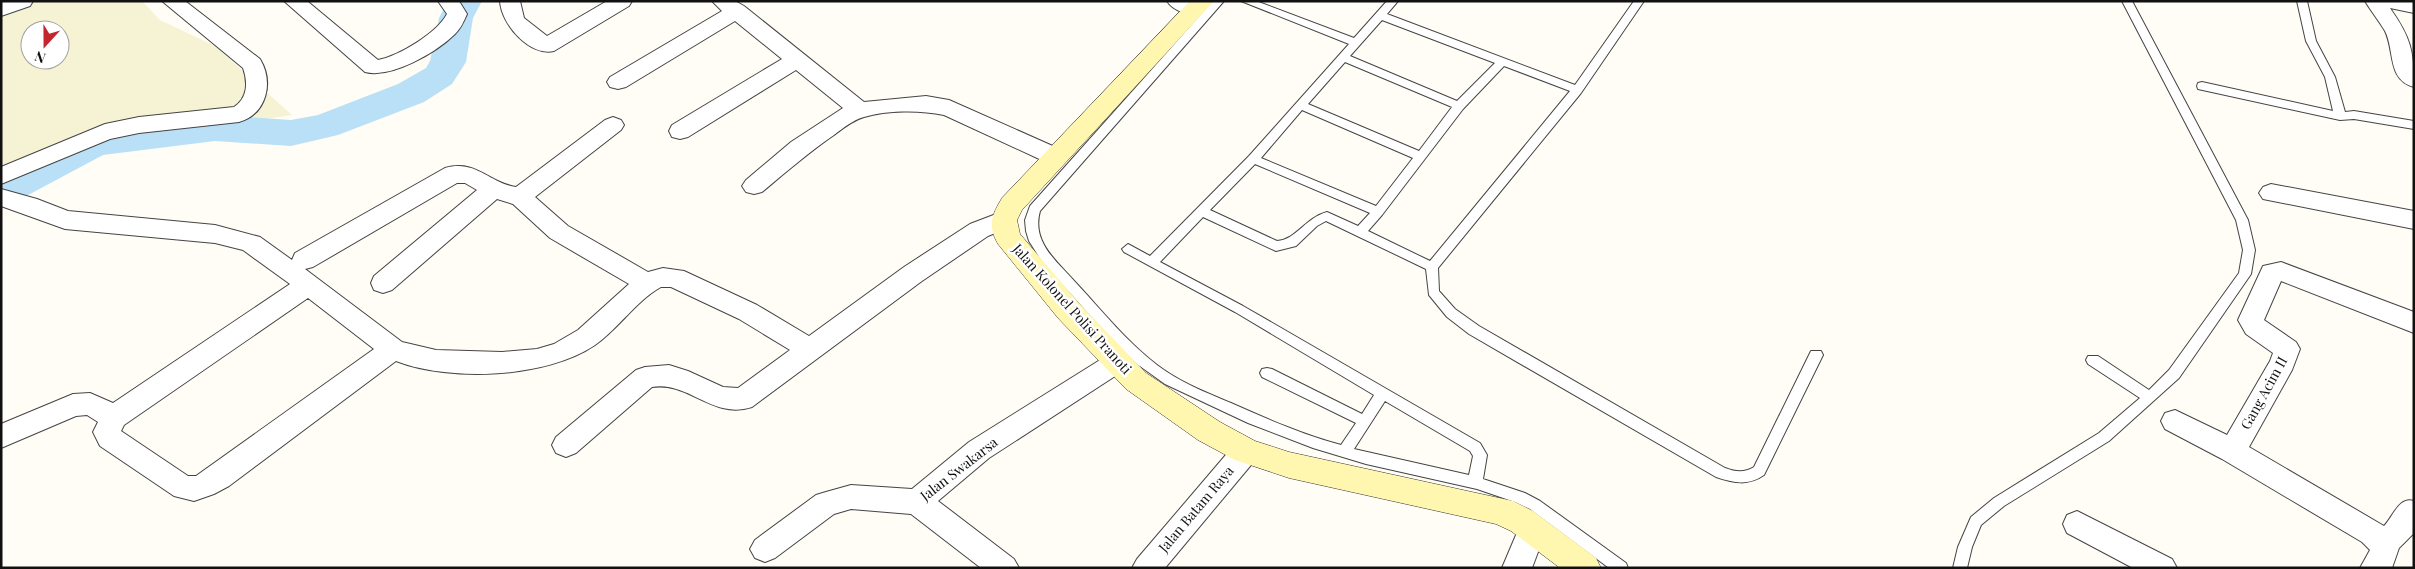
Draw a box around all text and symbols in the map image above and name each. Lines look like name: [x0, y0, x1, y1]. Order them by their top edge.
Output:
north arrow: [20, 20, 70, 70]
text: N: [32, 47, 48, 68]
street label: Jalan Kolonel Polisi Pranoti: [1008, 239, 1136, 378]
street label: Gang Acim II: [2236, 353, 2292, 433]
street label: Jalan Swakarsa: [915, 432, 1001, 505]
street label: Jalan Batam Raya: [1153, 461, 1237, 557]

